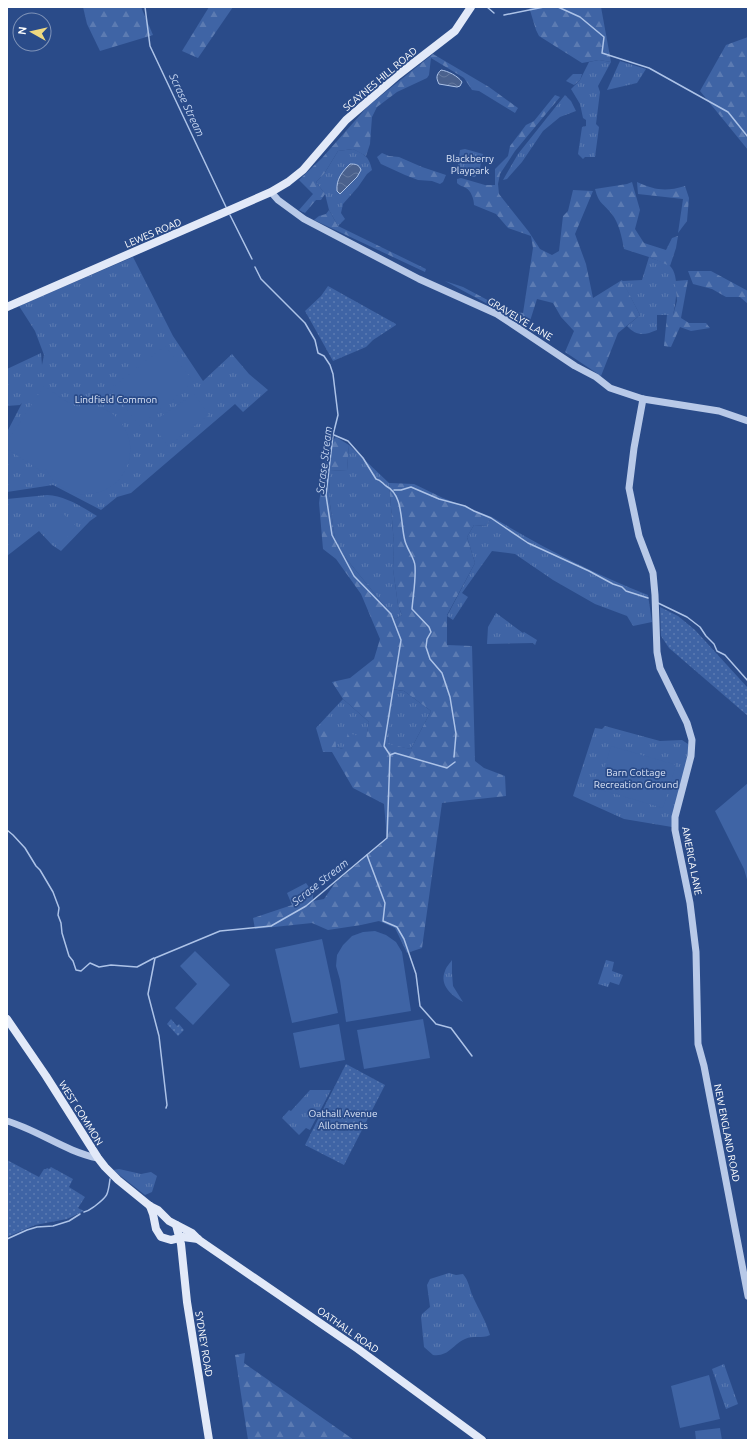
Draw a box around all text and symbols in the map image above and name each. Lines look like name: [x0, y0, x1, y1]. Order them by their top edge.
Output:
north arrow: [12, 12, 52, 52]
text: N: [16, 26, 29, 36]
street label: SCAYNES HILL ROAD: [341, 45, 419, 113]
water label: Scrase Stream: [167, 71, 207, 138]
park label: Blackberry Playpark: [446, 153, 494, 176]
street label: LEWES ROAD: [123, 216, 183, 250]
street label: GRAVELYE LANE: [486, 295, 555, 343]
park label: Lindfield Common: [75, 394, 157, 405]
water label: Scrase Stream: [314, 425, 334, 496]
park label: Barn Cottage Recreation Ground: [594, 767, 678, 790]
street label: AMERICA LANE: [680, 826, 704, 896]
water label: Scrase Stream: [289, 856, 351, 908]
street label: WEST COMMON: [57, 1079, 105, 1147]
street label: NEW ENGLAND ROAD: [712, 1083, 742, 1183]
park label: Oathall Avenue Allotments: [309, 1108, 377, 1131]
street label: OATHALL ROAD: [315, 1305, 381, 1355]
street label: SYDNEY ROAD: [193, 1310, 215, 1378]

